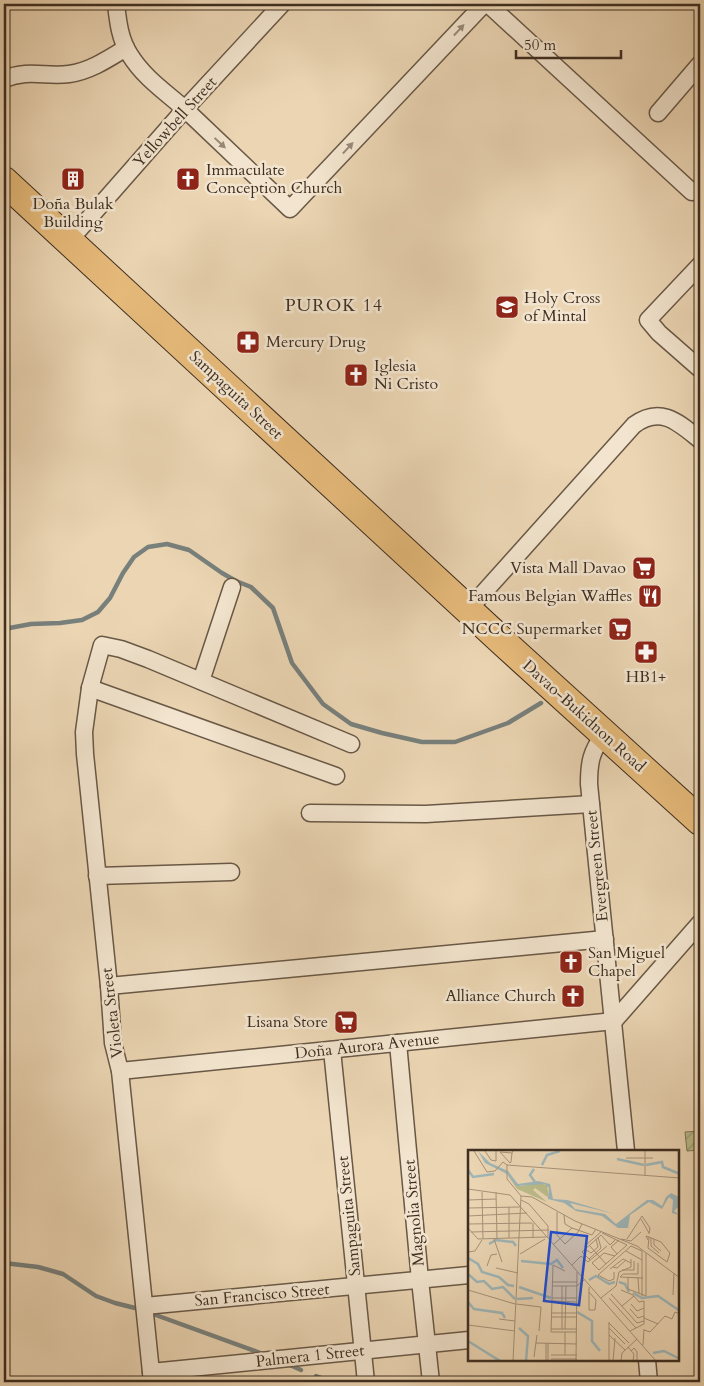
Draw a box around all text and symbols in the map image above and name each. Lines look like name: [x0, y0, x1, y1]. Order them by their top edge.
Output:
one-way arrow: [453, 25, 465, 37]
scale bar: [516, 28, 622, 60]
text: 50 m: [524, 35, 556, 55]
street label: Yellowbell Street: [128, 72, 222, 172]
one-way arrow: [214, 137, 226, 149]
one-way arrow: [342, 143, 354, 155]
place label: Immaculate Conception Church: [206, 159, 343, 199]
building icon: Doña Bulak Building: [60, 166, 86, 192]
church icon: Immaculate Conception Church: [175, 166, 201, 192]
place label: Doña Bulak Building: [32, 193, 114, 233]
place label: Holy Cross of Mintal: [524, 287, 600, 327]
district label: PUROK 14: [285, 293, 383, 318]
school or university icon: Holy Cross of Mintal: [494, 294, 520, 320]
pharmacy icon: Mercury Drug: [235, 329, 261, 355]
place label: Mercury Drug: [266, 331, 365, 353]
street label: Sampaguita Street: [184, 346, 288, 444]
place label: Iglesia Ni Cristo: [374, 355, 438, 395]
church icon: Iglesia Ni Cristo: [343, 362, 369, 388]
supermarket icon: Vista Mall Davao: [631, 555, 657, 581]
place label: Vista Mall Davao: [510, 557, 626, 579]
restaurant icon: Famous Belgian Waffles: [637, 583, 663, 609]
place label: Famous Belgian Waffles: [468, 585, 632, 607]
supermarket icon: NCCC Supermarket: [607, 616, 633, 642]
place label: NCCC Supermarket: [462, 618, 602, 640]
pharmacy icon: HB1+: [633, 639, 659, 665]
street label: Davao-Bukidnon Road: [518, 655, 651, 777]
place label: HB1+: [626, 666, 666, 688]
street label: Evergreen Street: [580, 809, 614, 923]
place label: San Miguel Chapel: [588, 942, 665, 982]
church icon: San Miguel Chapel: [558, 949, 584, 975]
street label: Violeta Street: [96, 966, 128, 1060]
church icon: Alliance Church: [560, 983, 586, 1009]
place label: Alliance Church: [445, 985, 556, 1007]
supermarket icon: Lisana Store: [333, 1009, 359, 1035]
place label: Lisana Store: [246, 1011, 328, 1033]
street label: Doña Aurora Avenue: [293, 1027, 441, 1065]
inset map: [468, 1150, 679, 1361]
street label: Sampaguita Street: [332, 1155, 366, 1277]
street label: Magnolia Street: [398, 1159, 430, 1267]
street label: San Francisco Street: [194, 1278, 330, 1312]
street label: Palmera 1 Street: [255, 1339, 365, 1373]

